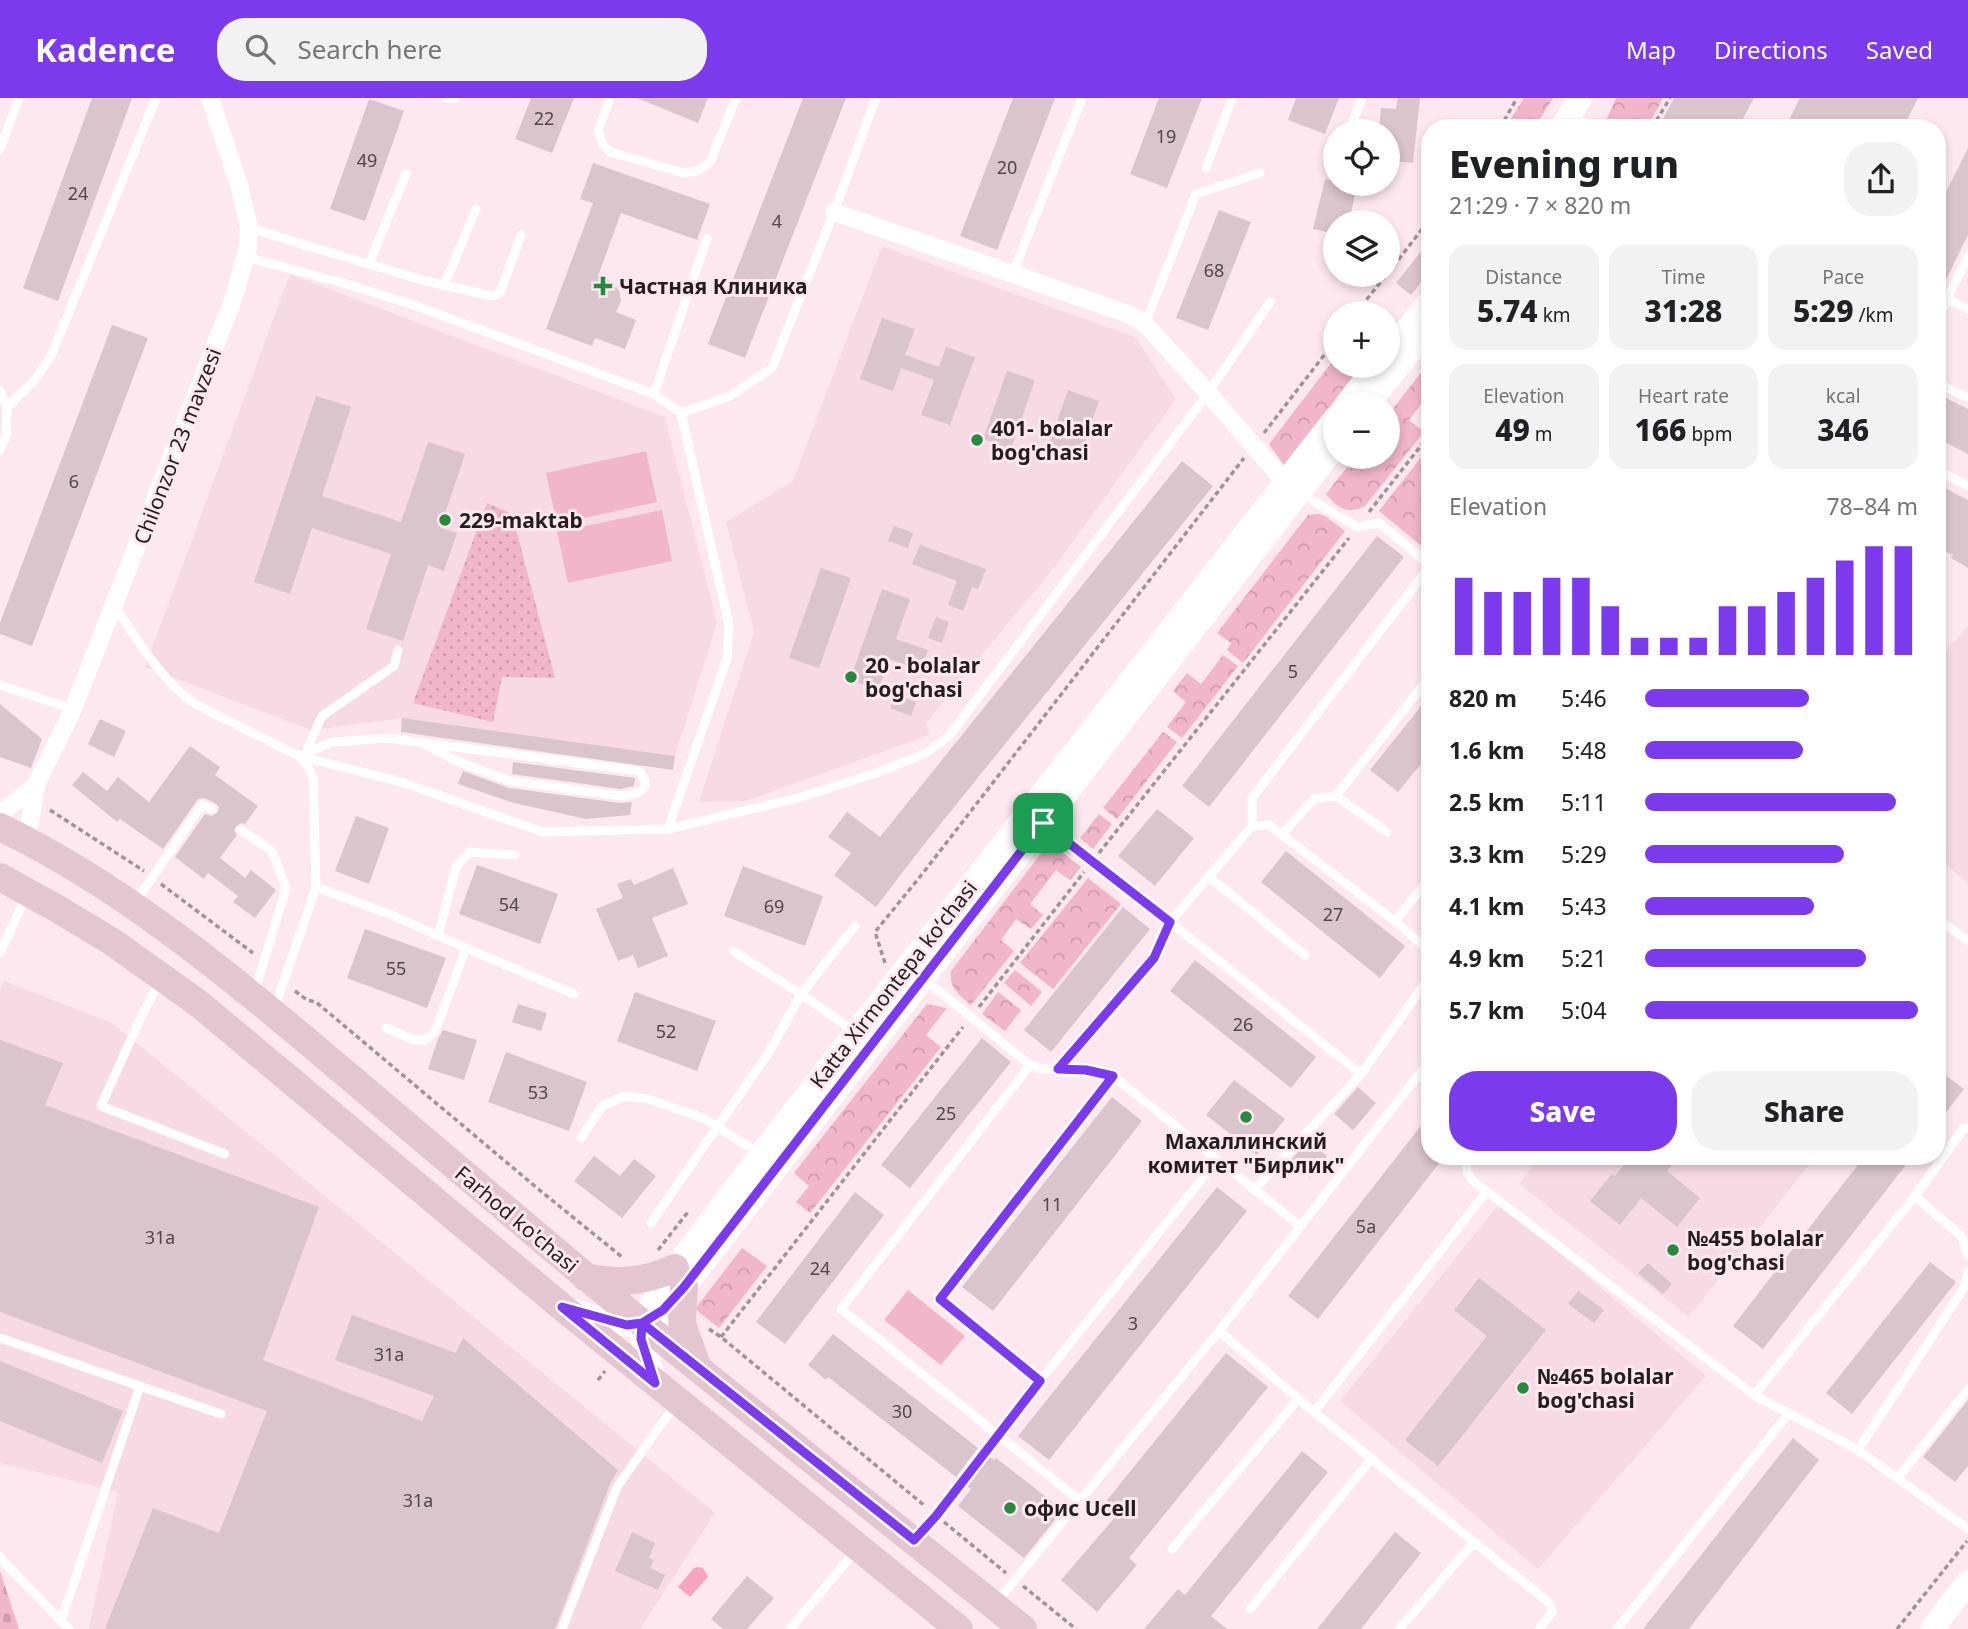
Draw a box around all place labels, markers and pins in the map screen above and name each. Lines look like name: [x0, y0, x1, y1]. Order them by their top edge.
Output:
place label: Частная Клиника: [619, 272, 807, 300]
marker: Частная Клиника: [593, 276, 613, 296]
place label: 401- bolalar bog'chasi: [991, 414, 1113, 466]
marker: 401- bolalar bog'chasi: [969, 432, 985, 448]
place label: 229-maktab: [459, 506, 583, 534]
marker: 229-maktab: [437, 512, 453, 528]
place label: 20 - bolalar bog'chasi: [865, 651, 981, 703]
marker: 20 - bolalar bog'chasi: [843, 669, 859, 685]
pin: [1013, 793, 1073, 853]
marker: Махаллинский комитет "Бирлик": [1238, 1109, 1254, 1125]
place label: Махаллинский комитет "Бирлик": [1147, 1127, 1345, 1179]
place label: №455 bolalar bog'chasi: [1687, 1224, 1824, 1276]
marker: №455 bolalar bog'chasi: [1665, 1242, 1681, 1258]
place label: №465 bolalar bog'chasi: [1537, 1362, 1674, 1414]
marker: №465 bolalar bog'chasi: [1515, 1380, 1531, 1396]
place label: офис Ucell: [1024, 1494, 1136, 1522]
marker: офис Ucell: [1002, 1500, 1018, 1516]

